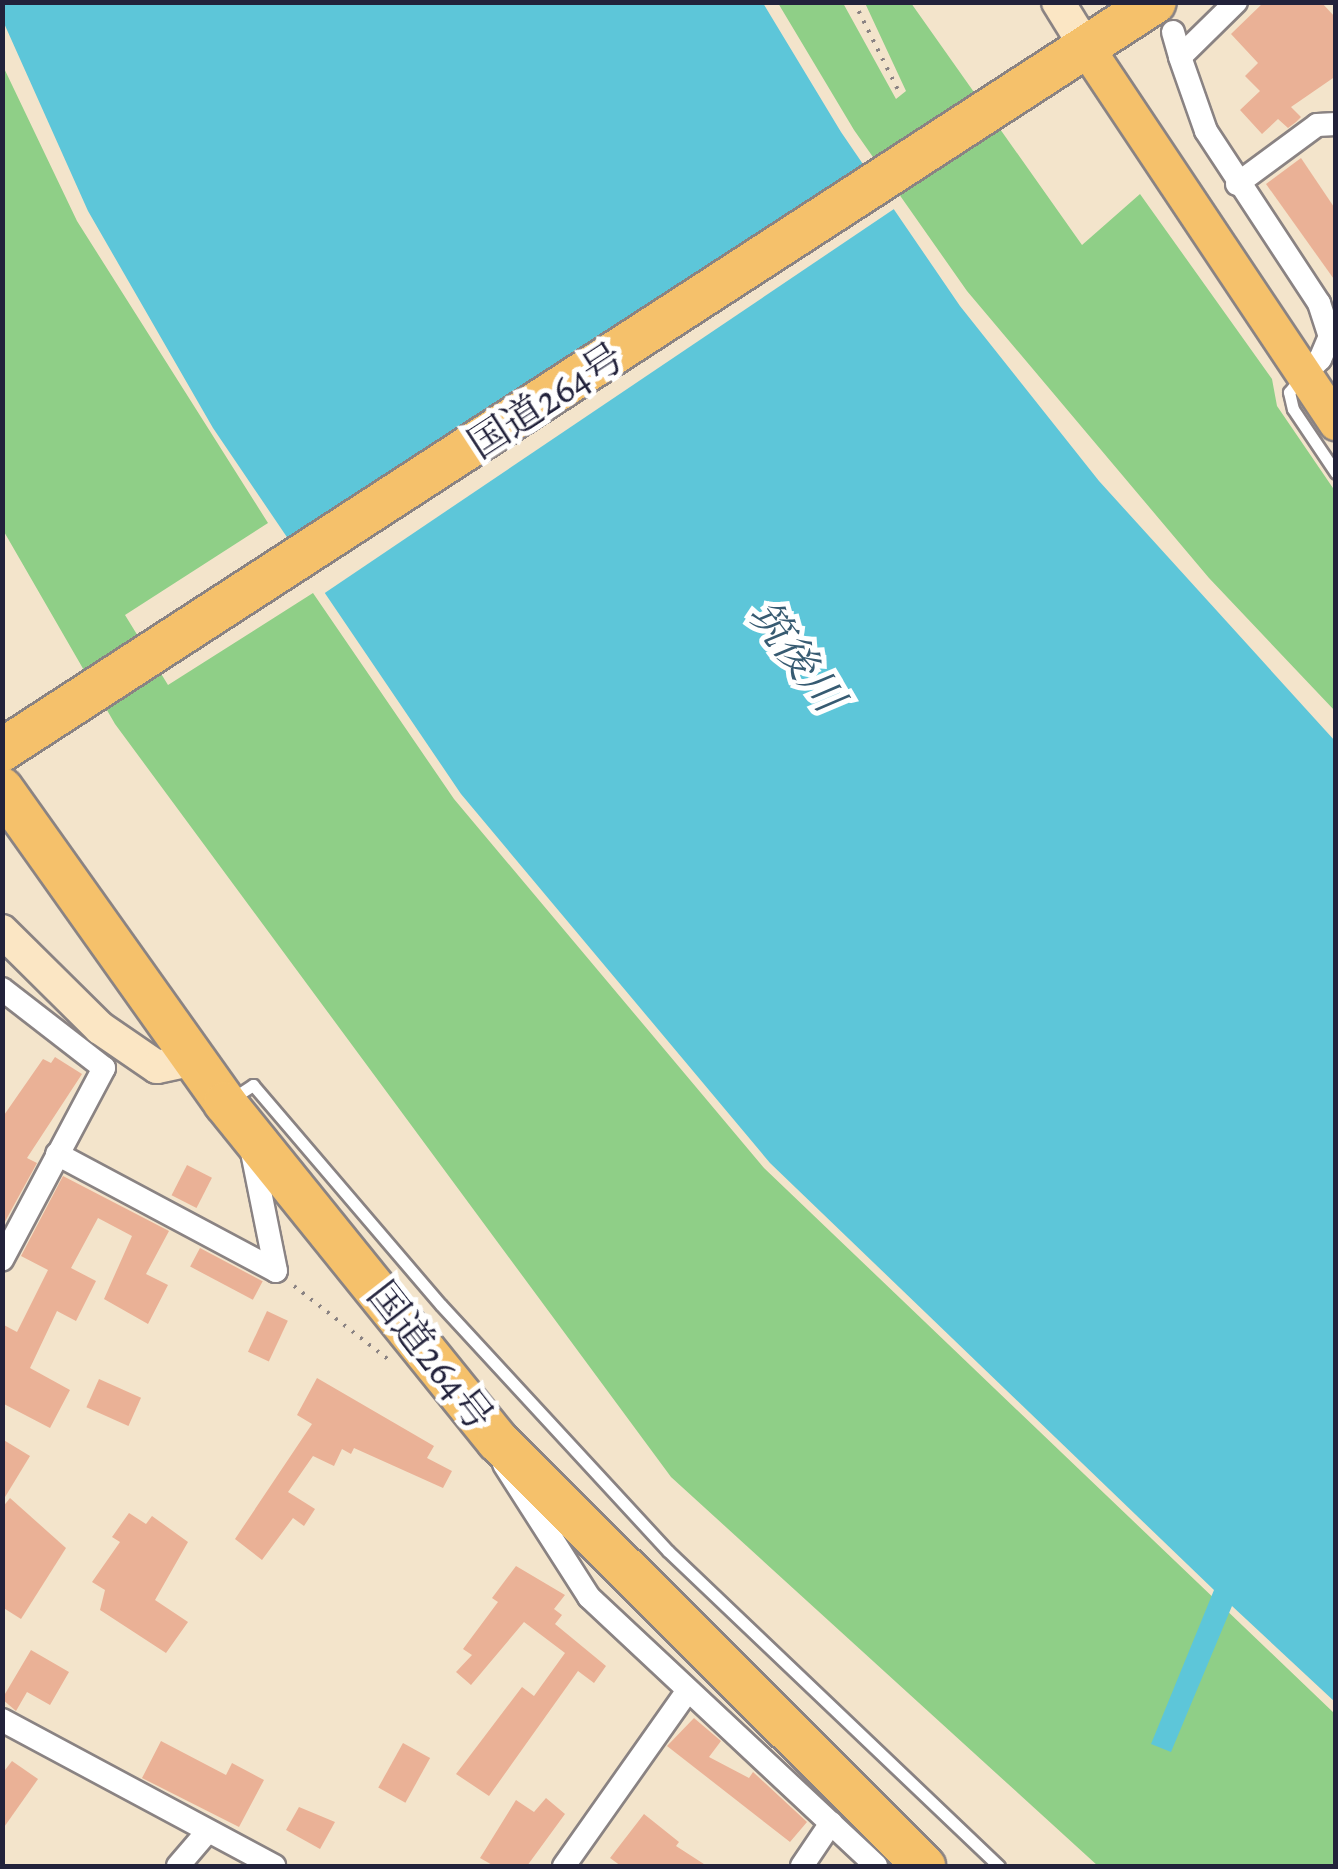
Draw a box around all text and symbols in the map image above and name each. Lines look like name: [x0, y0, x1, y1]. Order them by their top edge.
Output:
street label: 国道264号: [459, 333, 633, 469]
water label: 筑後川: [738, 591, 854, 721]
street label: 国道264号: [357, 1272, 503, 1440]

